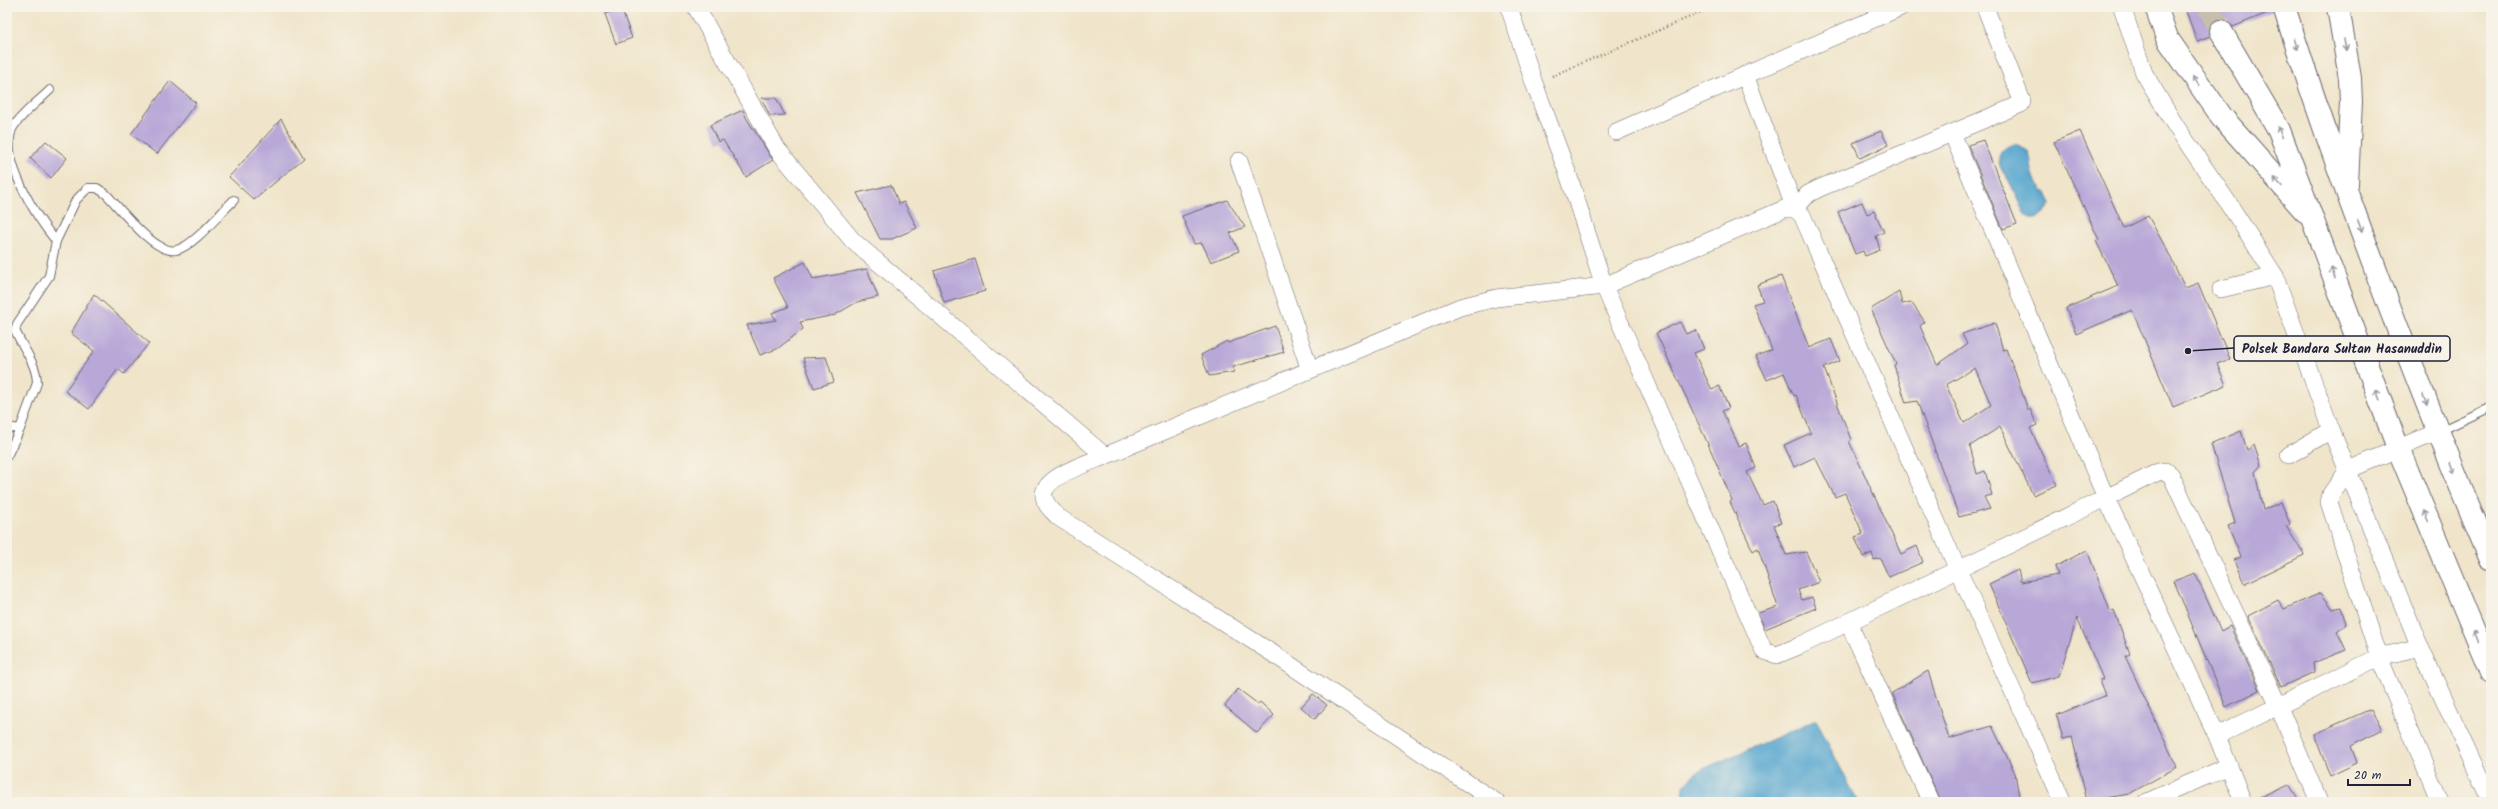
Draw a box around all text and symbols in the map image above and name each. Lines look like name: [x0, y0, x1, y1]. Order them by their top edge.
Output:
one-way arrow: [2293, 37, 2300, 50]
one-way arrow: [2341, 39, 2349, 52]
one-way arrow: [2192, 76, 2200, 87]
one-way arrow: [2275, 127, 2283, 139]
one-way arrow: [2274, 177, 2283, 187]
one-way arrow: [2356, 219, 2364, 231]
one-way arrow: [2329, 267, 2337, 279]
callout: Polsek Bandara Sultan Hasanuddin: [2234, 336, 2450, 361]
text: Polsek Bandara Sultan Hasanuddin: [2242, 339, 2442, 360]
one-way arrow: [2374, 390, 2382, 402]
one-way arrow: [2422, 393, 2430, 405]
one-way arrow: [2449, 462, 2457, 474]
one-way arrow: [2422, 510, 2429, 522]
one-way arrow: [2472, 630, 2479, 642]
scale bar: [2348, 761, 2410, 787]
text: 20 m: [2354, 766, 2382, 785]

